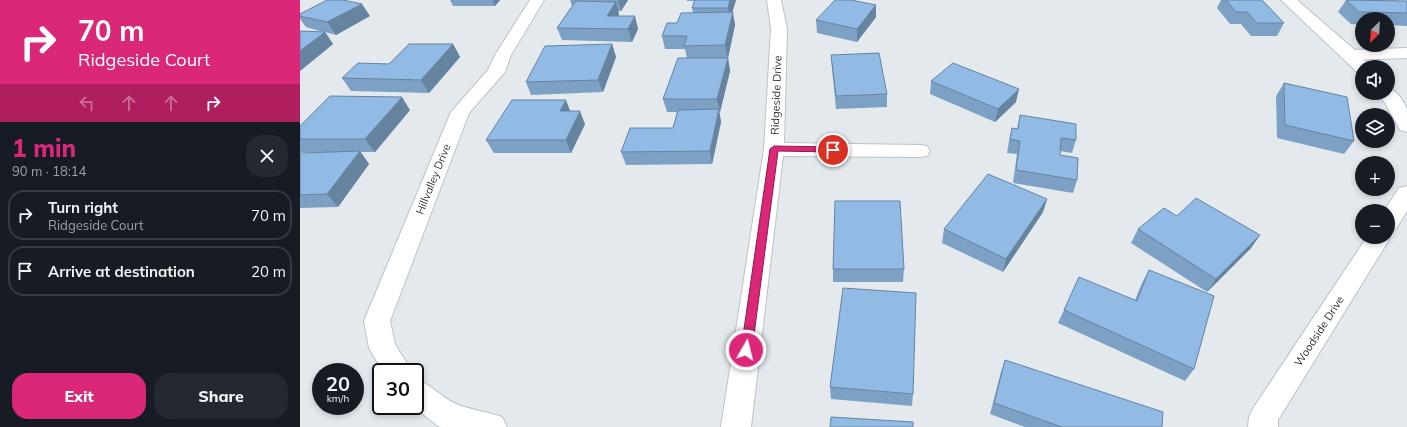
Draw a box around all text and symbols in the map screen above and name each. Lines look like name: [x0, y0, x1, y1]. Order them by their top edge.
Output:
north arrow: [1355, 12, 1395, 52]
map controls: [1355, 12, 1395, 244]
text: 70 m: [78, 13, 144, 48]
icon: right: [12, 16, 64, 68]
text: Ridgeside Court: [78, 48, 210, 71]
street label: Ridgeside Drive: [768, 55, 784, 135]
button: sound: [1355, 60, 1395, 100]
icon: left: [76, 92, 98, 114]
icon: ahead: [118, 92, 140, 114]
icon: ahead: [160, 92, 182, 114]
icon: right: [202, 92, 224, 114]
button: layers: [1355, 108, 1395, 148]
text: 1 min: [12, 133, 76, 163]
pin: [816, 133, 850, 167]
button: close: [246, 135, 288, 177]
icon: arrive: [822, 139, 844, 161]
street label: Hillvalley Drive: [412, 142, 454, 216]
button: +: [1355, 156, 1395, 196]
text: 90 m · 18:14: [12, 163, 86, 179]
text: Turn right: [48, 198, 118, 217]
icon: right: [14, 204, 36, 226]
button: −: [1355, 204, 1395, 244]
text: 70 m: [251, 206, 286, 225]
text: Ridgeside Court: [48, 217, 144, 233]
icon: arrive: [14, 260, 36, 282]
text: Arrive at destination: [48, 262, 195, 281]
text: 20 m: [251, 262, 286, 281]
street label: Woodside Drive: [1291, 293, 1347, 369]
position arrow: [725, 329, 767, 371]
speed limit sign: 30: [372, 363, 424, 415]
text: 20: [326, 371, 350, 396]
button: Exit: [12, 373, 146, 419]
button: Share: [154, 373, 288, 419]
text: km/h: [327, 392, 349, 405]

